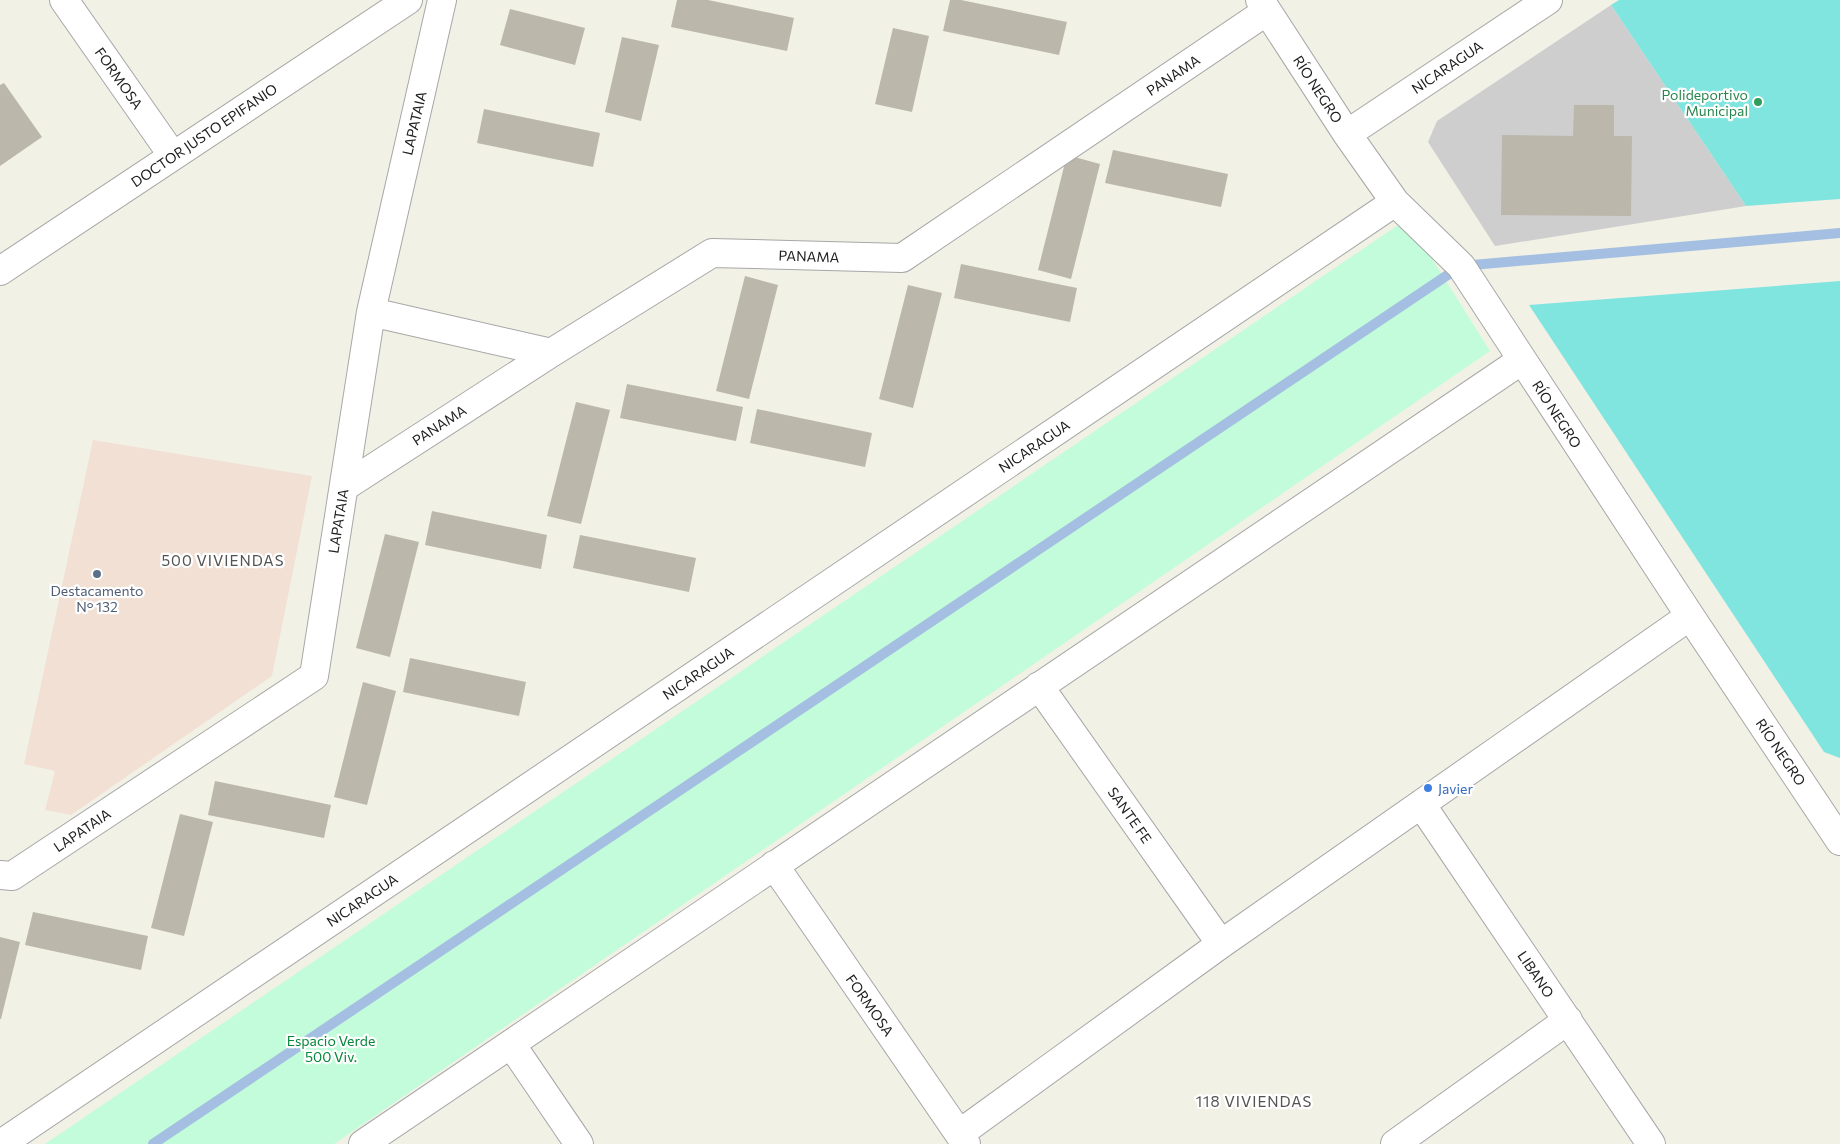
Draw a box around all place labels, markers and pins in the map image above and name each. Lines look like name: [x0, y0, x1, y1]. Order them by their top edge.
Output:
place label: Polideportivo Municipal: [1662, 86, 1748, 119]
marker: Polideportivo Municipal: [1752, 96, 1764, 108]
marker: Destacamento N° 132: [91, 568, 103, 580]
place label: Destacamento N° 132: [51, 582, 143, 615]
place label: Javier: [1438, 780, 1473, 797]
marker: Javier: [1422, 782, 1434, 794]

